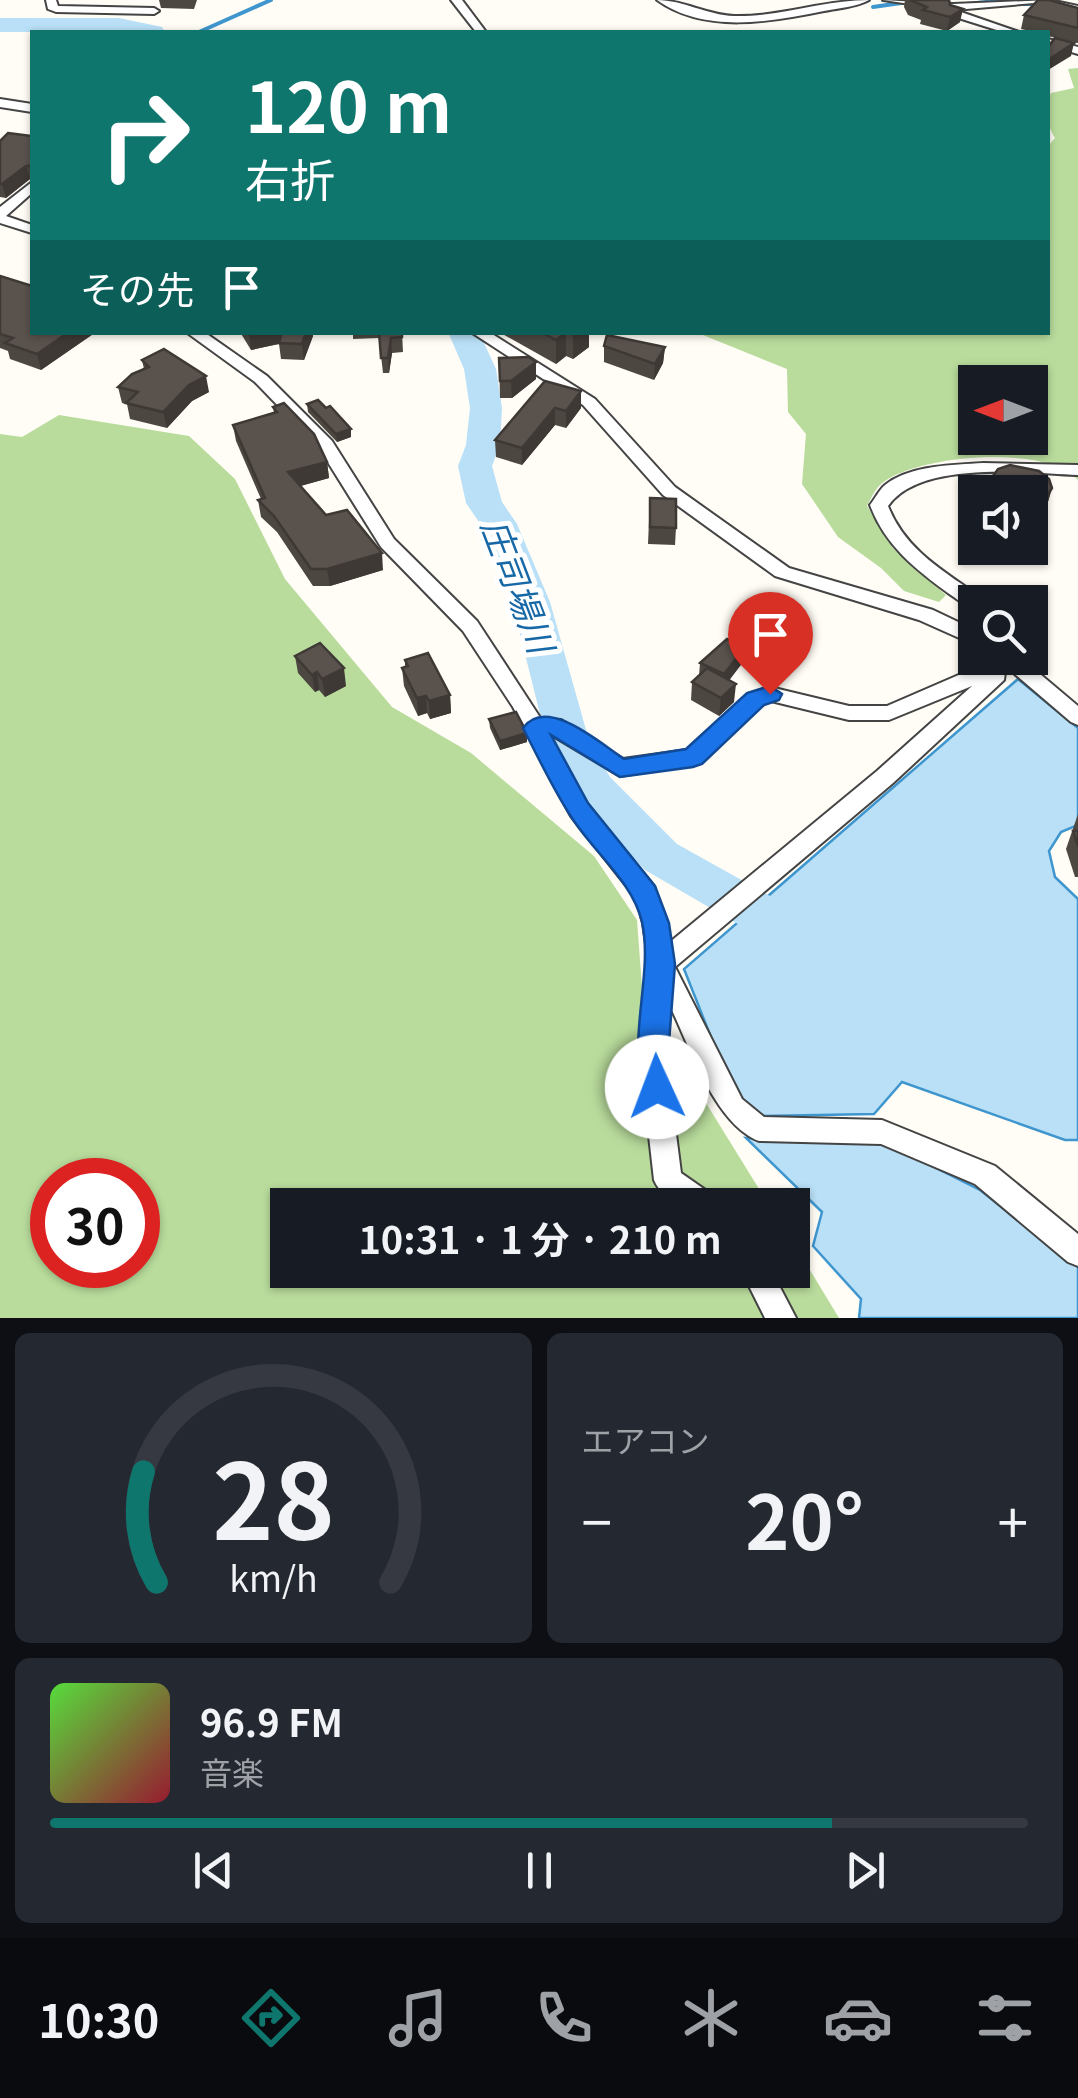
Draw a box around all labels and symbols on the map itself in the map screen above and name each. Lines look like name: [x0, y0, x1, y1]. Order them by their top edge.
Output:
north arrow: [958, 365, 1048, 455]
water label: 庄司場川: [471, 510, 571, 663]
pin: [728, 592, 813, 695]
position arrow: [605, 1035, 709, 1139]
speed limit sign: 30: [30, 1158, 160, 1288]

